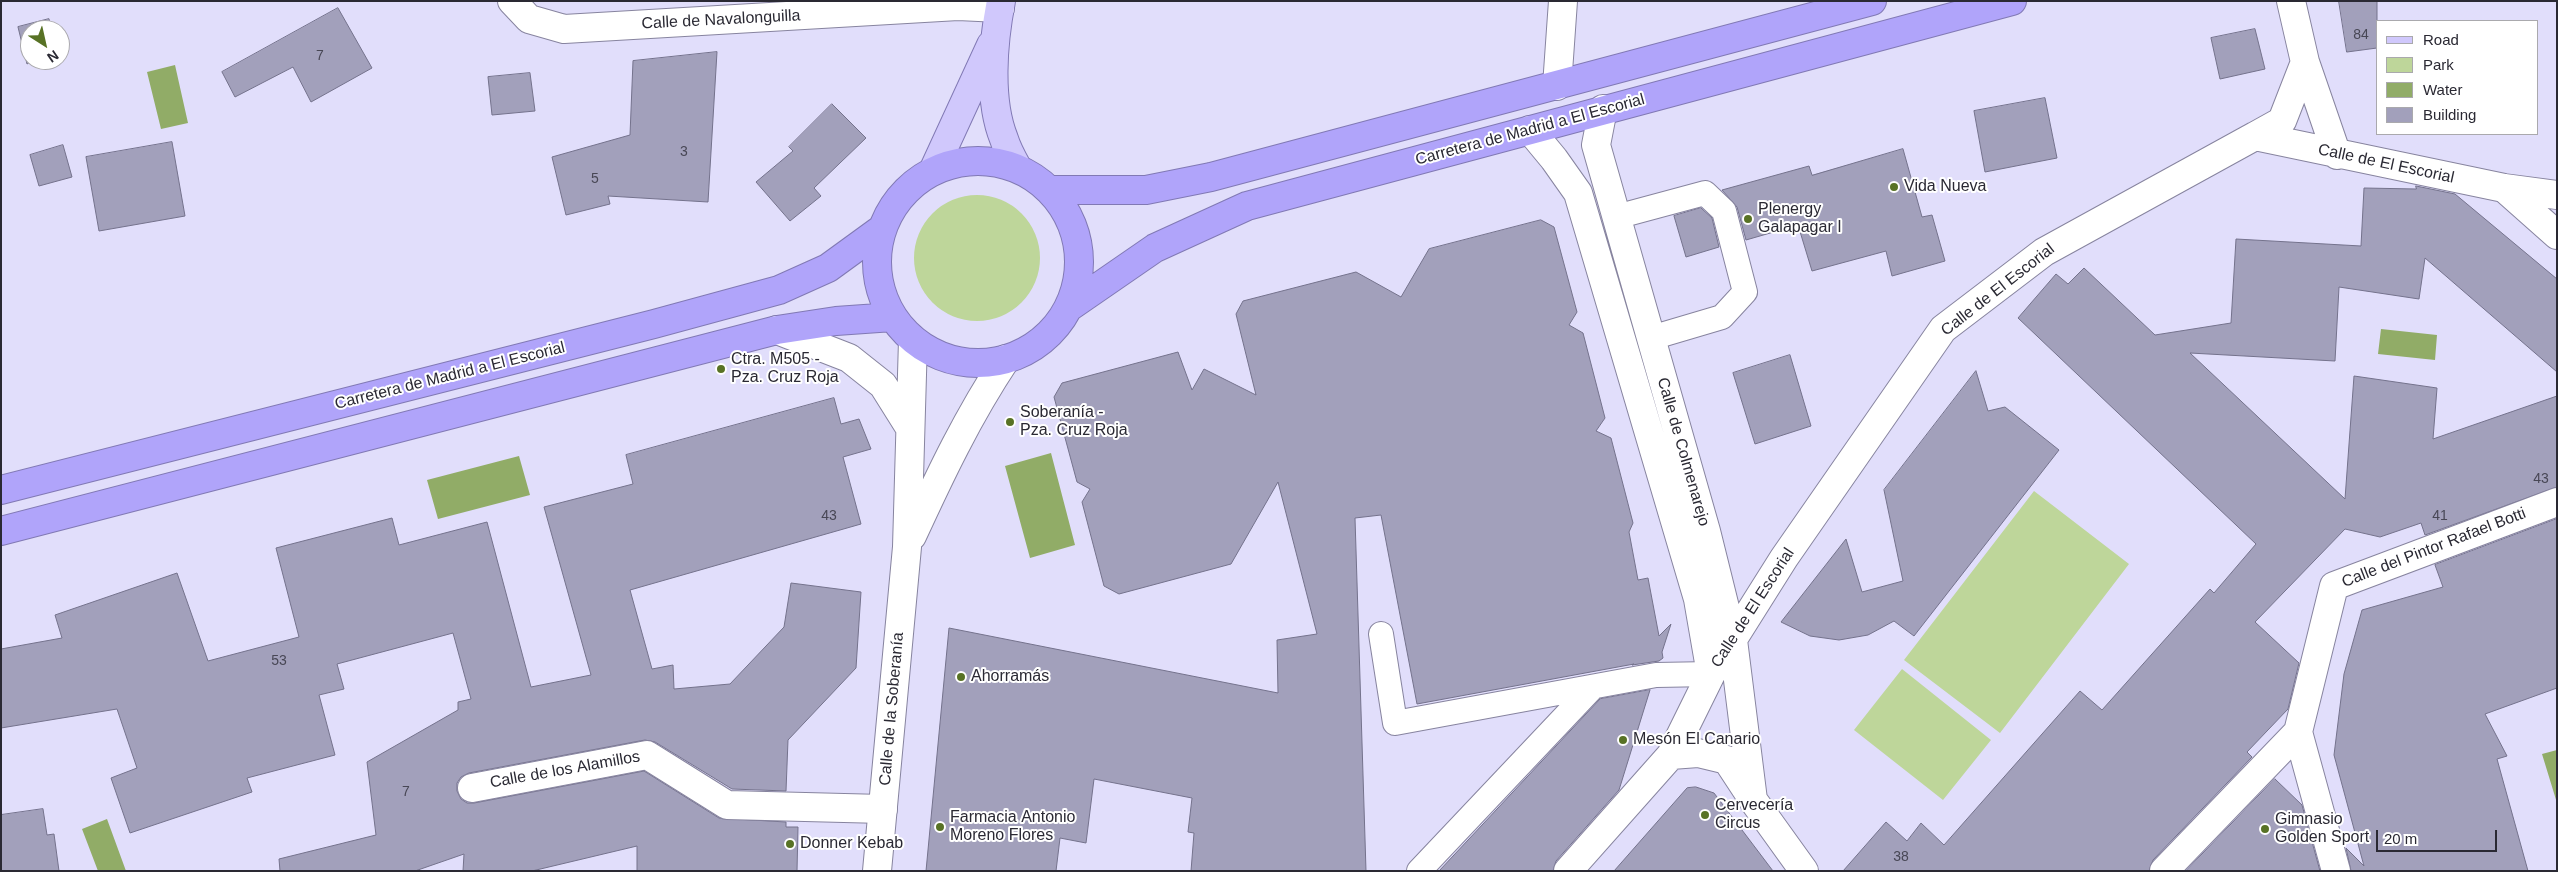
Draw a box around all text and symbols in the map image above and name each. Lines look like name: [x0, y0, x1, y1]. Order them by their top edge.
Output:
street label: Calle de Navalonguilla: [641, 6, 801, 34]
north arrow: [20, 20, 70, 70]
legend: [2376, 20, 2538, 135]
house number: 84: [2353, 27, 2369, 43]
text: Road: [2423, 31, 2459, 48]
text: N: [44, 47, 62, 66]
house number: 7: [316, 48, 324, 64]
text: Park: [2423, 56, 2454, 73]
text: Water: [2423, 81, 2462, 98]
street label: Carretera de Madrid a El Escorial: [1413, 90, 1647, 170]
text: Building: [2423, 106, 2476, 123]
street label: Calle de El Escorial: [2316, 140, 2456, 188]
house number: 3: [680, 144, 688, 160]
house number: 5: [591, 171, 599, 187]
place label: Vida Nueva: [1904, 177, 1986, 197]
marker: Vida Nueva: [1888, 181, 1900, 193]
place label: Plenergy Galapagar I: [1758, 200, 1842, 238]
marker: Plenergy Galapagar I: [1742, 213, 1754, 225]
street label: Calle de El Escorial: [1937, 240, 2059, 340]
street label: Carretera de Madrid a El Escorial: [333, 338, 567, 414]
place label: Ctra. M505 - Pza. Cruz Roja: [731, 350, 839, 388]
marker: Ctra. M505 - Pza. Cruz Roja: [715, 363, 727, 375]
street label: Calle de Colmenarejo: [1653, 375, 1713, 529]
place label: Soberanía - Pza. Cruz Roja: [1020, 403, 1128, 441]
marker: Soberanía - Pza. Cruz Roja: [1004, 416, 1016, 428]
house number: 43: [2533, 471, 2549, 487]
street label: Calle del Pintor Rafael Botti: [2339, 504, 2529, 592]
house number: 43: [821, 508, 837, 524]
house number: 41: [2432, 508, 2448, 524]
street label: Calle de El Escorial: [1707, 545, 1799, 671]
street label: Calle de la Soberanía: [876, 632, 908, 786]
house number: 53: [271, 653, 287, 669]
place label: Ahorramás: [971, 667, 1049, 687]
marker: Ahorramás: [955, 671, 967, 683]
place label: Mesón El Canario: [1633, 730, 1760, 750]
marker: Mesón El Canario: [1617, 734, 1629, 746]
street label: Calle de los Alamillos: [488, 747, 642, 793]
house number: 7: [402, 784, 410, 800]
place label: Cervecería Circus: [1715, 796, 1793, 834]
place label: Farmacia Antonio Moreno Flores: [950, 808, 1075, 846]
marker: Cervecería Circus: [1699, 809, 1711, 821]
place label: Gimnasio Golden Sport: [2275, 810, 2369, 848]
scale bar: [2378, 820, 2499, 852]
marker: Farmacia Antonio Moreno Flores: [934, 821, 946, 833]
marker: Gimnasio Golden Sport: [2259, 823, 2271, 835]
text: 20 m: [2384, 830, 2417, 847]
place label: Donner Kebab: [800, 834, 903, 854]
marker: Donner Kebab: [784, 838, 796, 850]
house number: 38: [1893, 849, 1909, 865]

